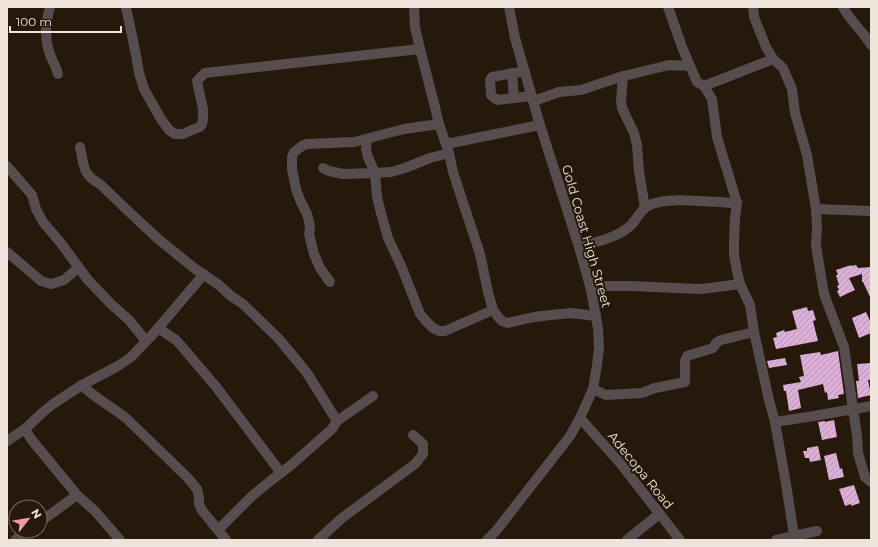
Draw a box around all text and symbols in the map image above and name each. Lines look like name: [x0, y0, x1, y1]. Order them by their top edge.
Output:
scale bar: [10, 8, 121, 34]
text: 100 m: [16, 14, 52, 29]
street label: Gold Coast High Street: [559, 163, 615, 309]
street label: Adecopa Road: [605, 428, 677, 512]
north arrow: [8, 499, 48, 539]
text: N: [28, 506, 45, 521]

